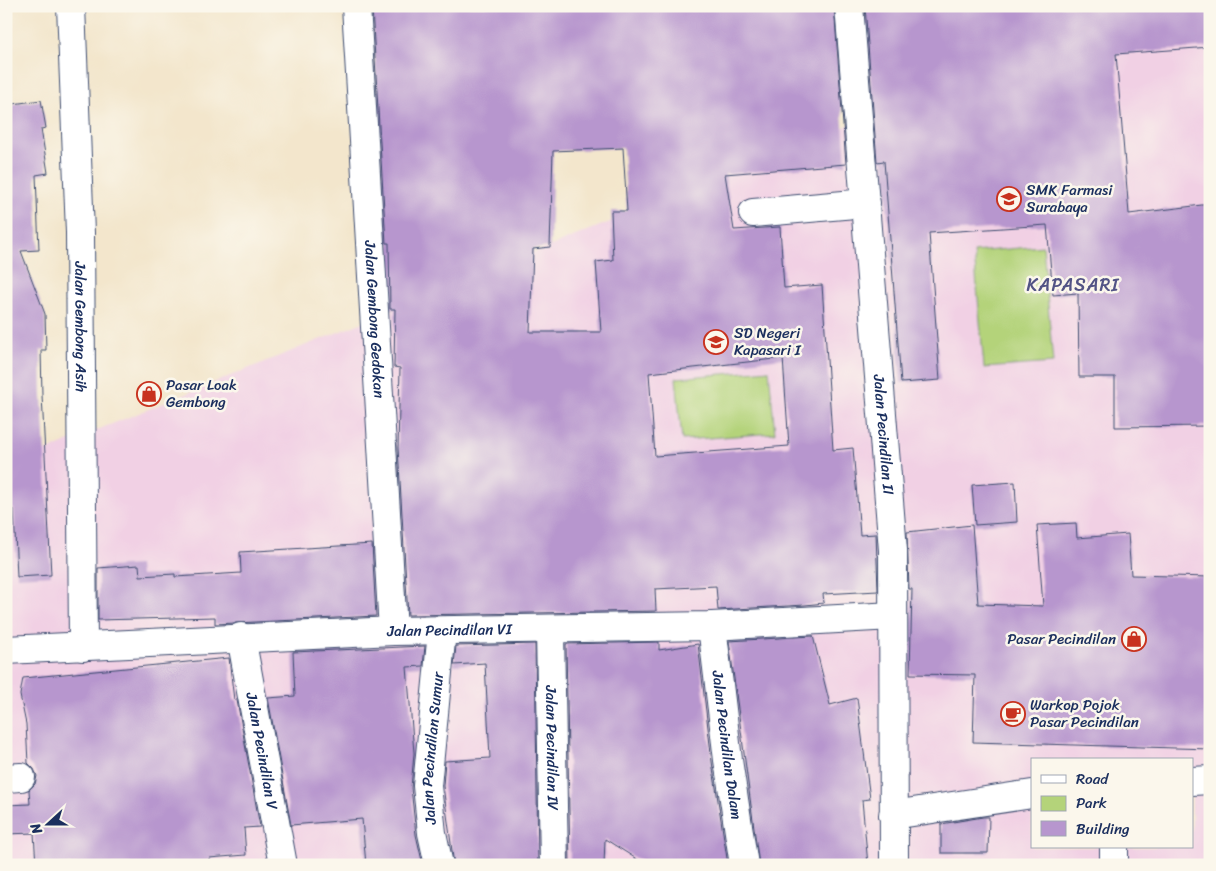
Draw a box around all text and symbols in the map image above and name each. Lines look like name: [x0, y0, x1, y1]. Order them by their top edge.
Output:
place label: SMK Farmasi Surabaya: [1026, 177, 1113, 220]
school or university icon: SMK Farmasi Surabaya: [996, 186, 1022, 212]
street label: Jalan Gembong Gedokan: [357, 239, 392, 399]
street label: Jalan Gembong Asih: [67, 260, 94, 392]
district label: KAPASARI: [1026, 269, 1120, 301]
place label: SD Negeri Kapasari I: [734, 320, 802, 363]
school or university icon: SD Negeri Kapasari I: [703, 329, 729, 355]
place label: Pasar Loak Gembong: [166, 372, 237, 415]
street label: Jalan Pecindilan II: [866, 372, 902, 496]
shop icon: Pasar Loak Gembong: [136, 381, 162, 407]
street label: Jalan Pecindilan VI: [385, 616, 513, 644]
place label: Pasar Pecindilan: [1007, 626, 1116, 652]
shop icon: Pasar Pecindilan: [1121, 626, 1147, 652]
street label: Jalan Pecindilan Dalam: [704, 668, 750, 821]
street label: Jalan Pecindilan Sumur: [414, 670, 451, 827]
street label: Jalan Pecindilan IV: [538, 684, 566, 811]
street label: Jalan Pecindilan V: [238, 689, 286, 812]
place label: Warkop Pojok Pasar Pecindilan: [1030, 692, 1139, 735]
cafe icon: Warkop Pojok Pasar Pecindilan: [1000, 701, 1026, 727]
legend: [1031, 758, 1194, 848]
text: Road: [1076, 766, 1109, 792]
text: Park: [1076, 790, 1107, 816]
north arrow: [22, 798, 72, 848]
text: Building: [1076, 816, 1130, 842]
text: N: [23, 819, 50, 838]

